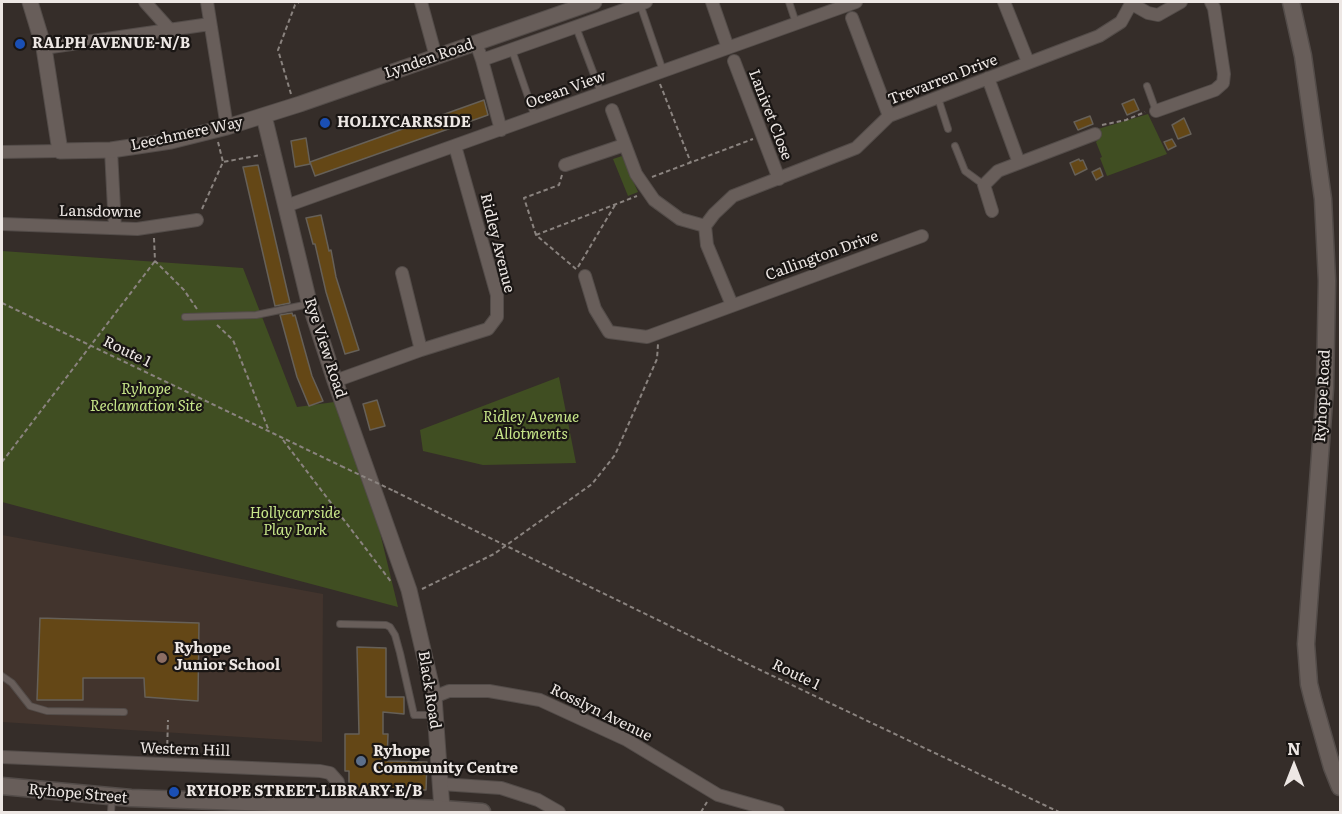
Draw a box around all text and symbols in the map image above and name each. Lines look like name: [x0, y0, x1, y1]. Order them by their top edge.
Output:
place label: RALPH AVENUE-N/B: [32, 35, 190, 53]
street label: Lynden Road: [382, 35, 476, 83]
marker: RALPH AVENUE-N/B: [13, 37, 27, 51]
street label: Trevarren Drive: [886, 51, 1000, 109]
street label: Ocean View: [524, 67, 608, 113]
street label: Lanivet Close: [744, 67, 796, 163]
street label: Leechmere Way: [129, 113, 245, 155]
place label: HOLLYCARRSIDE: [337, 114, 471, 132]
marker: HOLLYCARRSIDE: [318, 116, 332, 130]
street label: Ridley Avenue: [476, 191, 518, 295]
street label: Lansdowne: [59, 202, 141, 222]
street label: Callington Drive: [763, 227, 881, 285]
street label: Rye View Road: [300, 295, 350, 401]
street label: Route 1: [100, 333, 154, 371]
street label: Ryhope Road: [1312, 349, 1334, 443]
park label: Ryhope Reclamation Site: [90, 381, 202, 416]
park label: Ridley Avenue Allotments: [483, 409, 579, 444]
park label: Hollycarrside Play Park: [250, 505, 340, 540]
place label: Ryhope Junior School: [174, 640, 280, 675]
street label: Black Road: [414, 650, 444, 730]
marker: Ryhope Junior School: [155, 651, 169, 665]
street label: Route 1: [769, 656, 823, 694]
street label: Rosslyn Avenue: [547, 681, 655, 745]
north arrow: [1264, 736, 1324, 796]
text: N: [1287, 736, 1301, 760]
street label: Western Hill: [139, 739, 231, 761]
place label: Ryhope Community Centre: [373, 743, 518, 778]
marker: Ryhope Community Centre: [354, 754, 368, 768]
street label: Ryhope Street: [28, 781, 128, 807]
place label: RYHOPE STREET-LIBRARY-E/B: [186, 783, 422, 801]
marker: RYHOPE STREET-LIBRARY-E/B: [167, 785, 181, 799]

